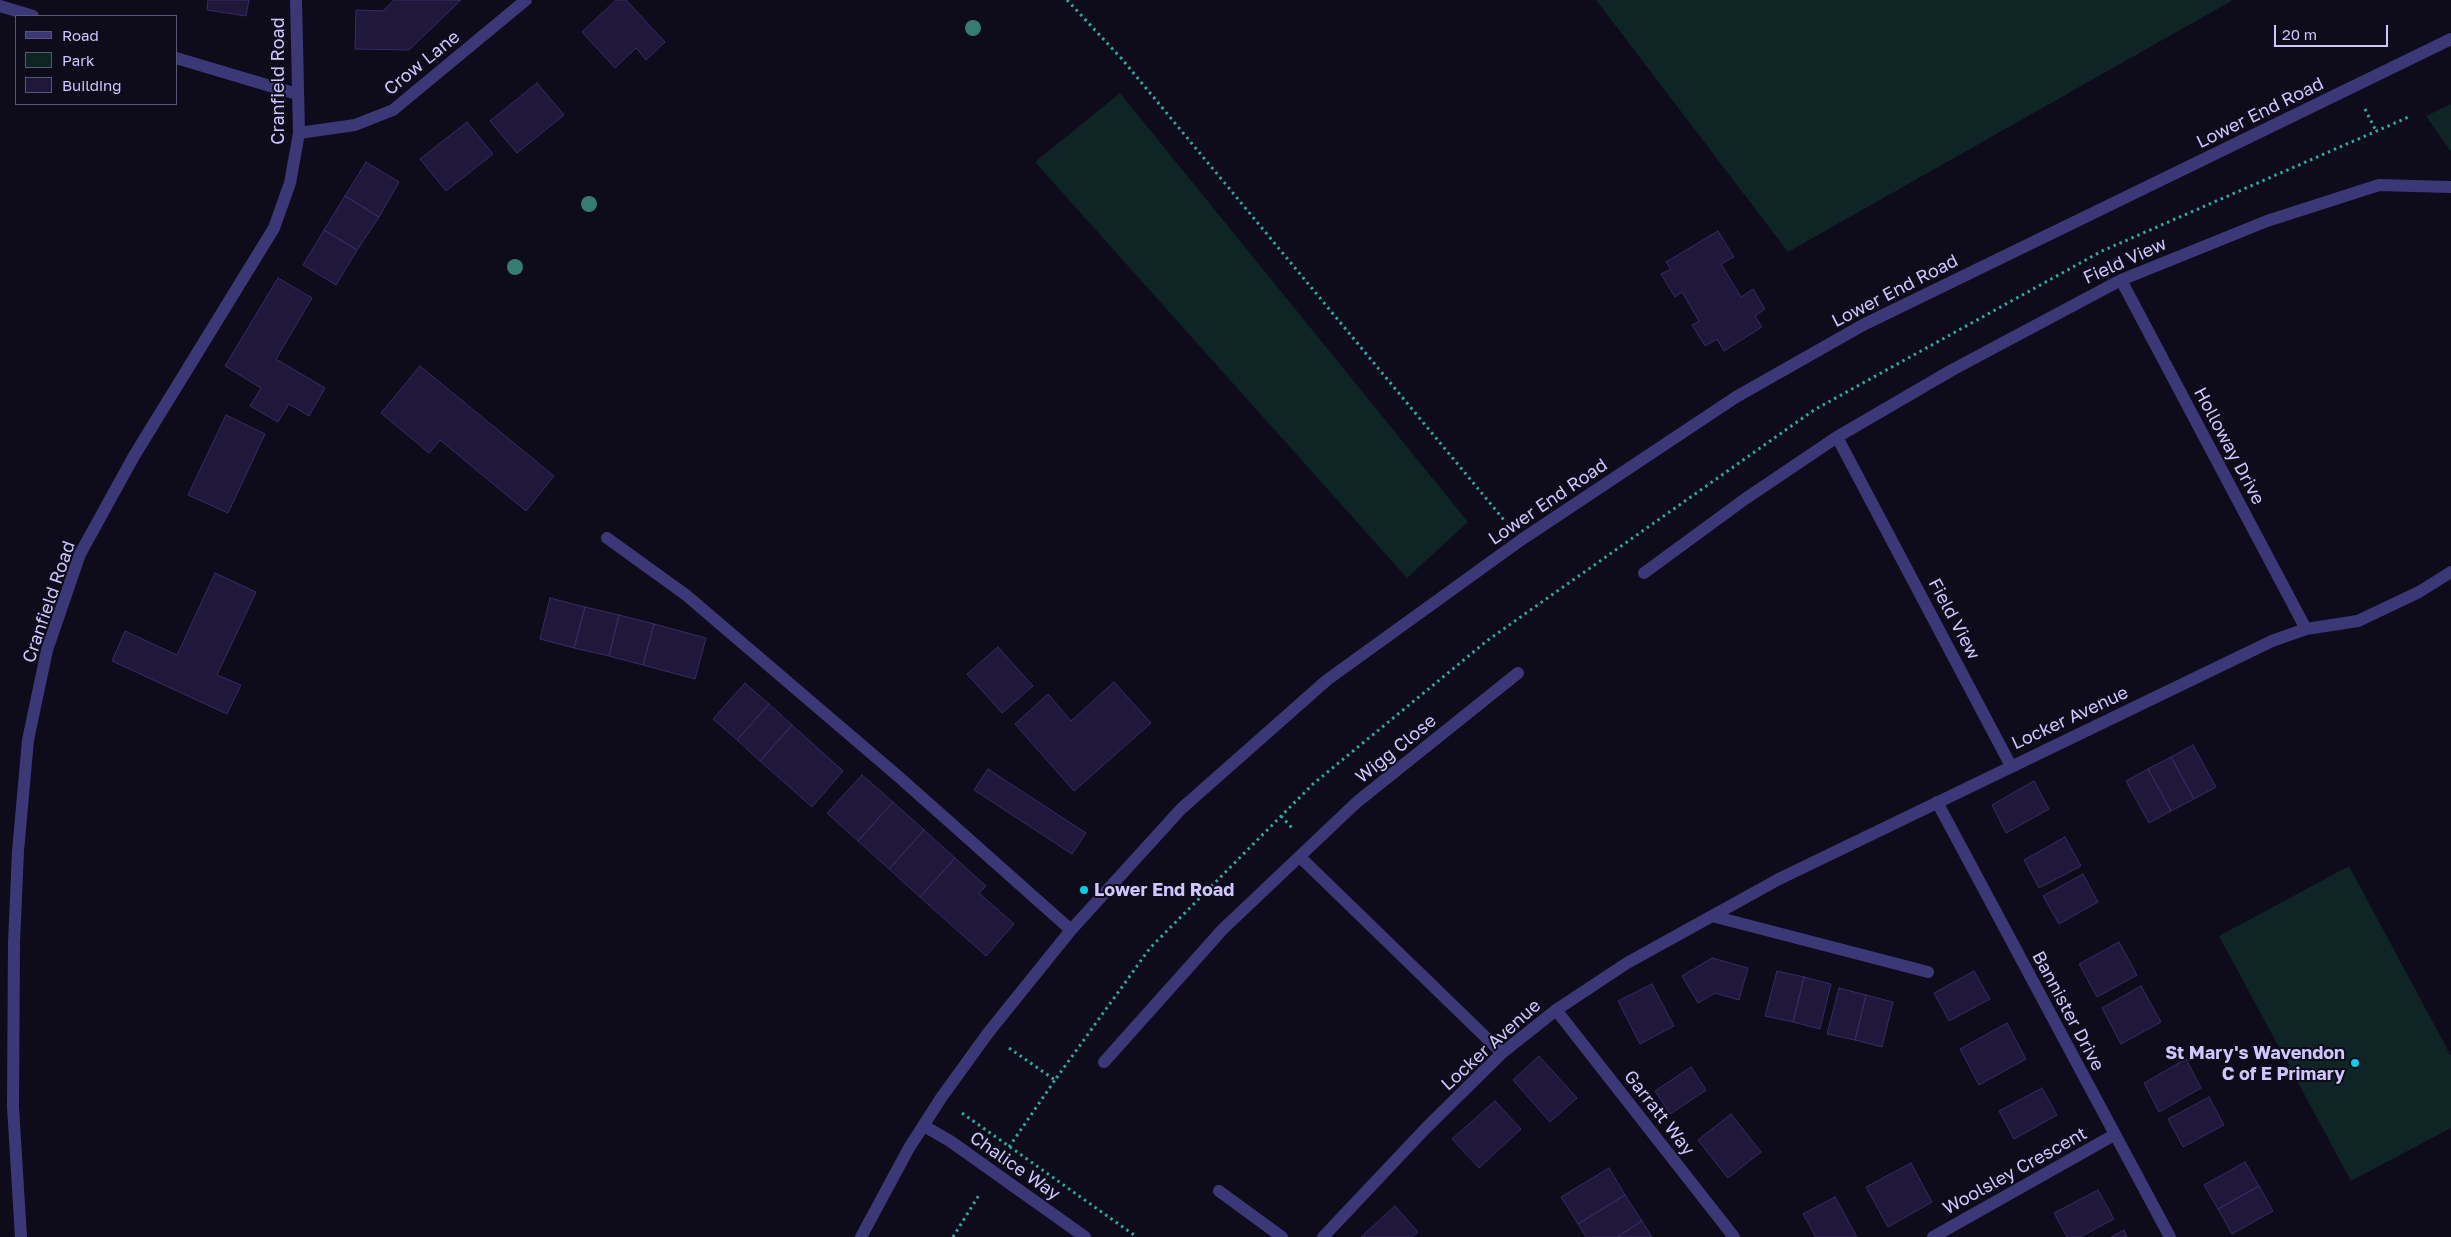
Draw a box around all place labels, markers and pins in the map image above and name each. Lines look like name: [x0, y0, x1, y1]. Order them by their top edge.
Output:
place label: Lower End Road: [1094, 879, 1234, 901]
marker: Lower End Road: [1078, 884, 1090, 896]
place label: St Mary's Wavendon C of E Primary: [2165, 1042, 2345, 1084]
marker: St Mary's Wavendon C of E Primary: [2349, 1057, 2361, 1069]

